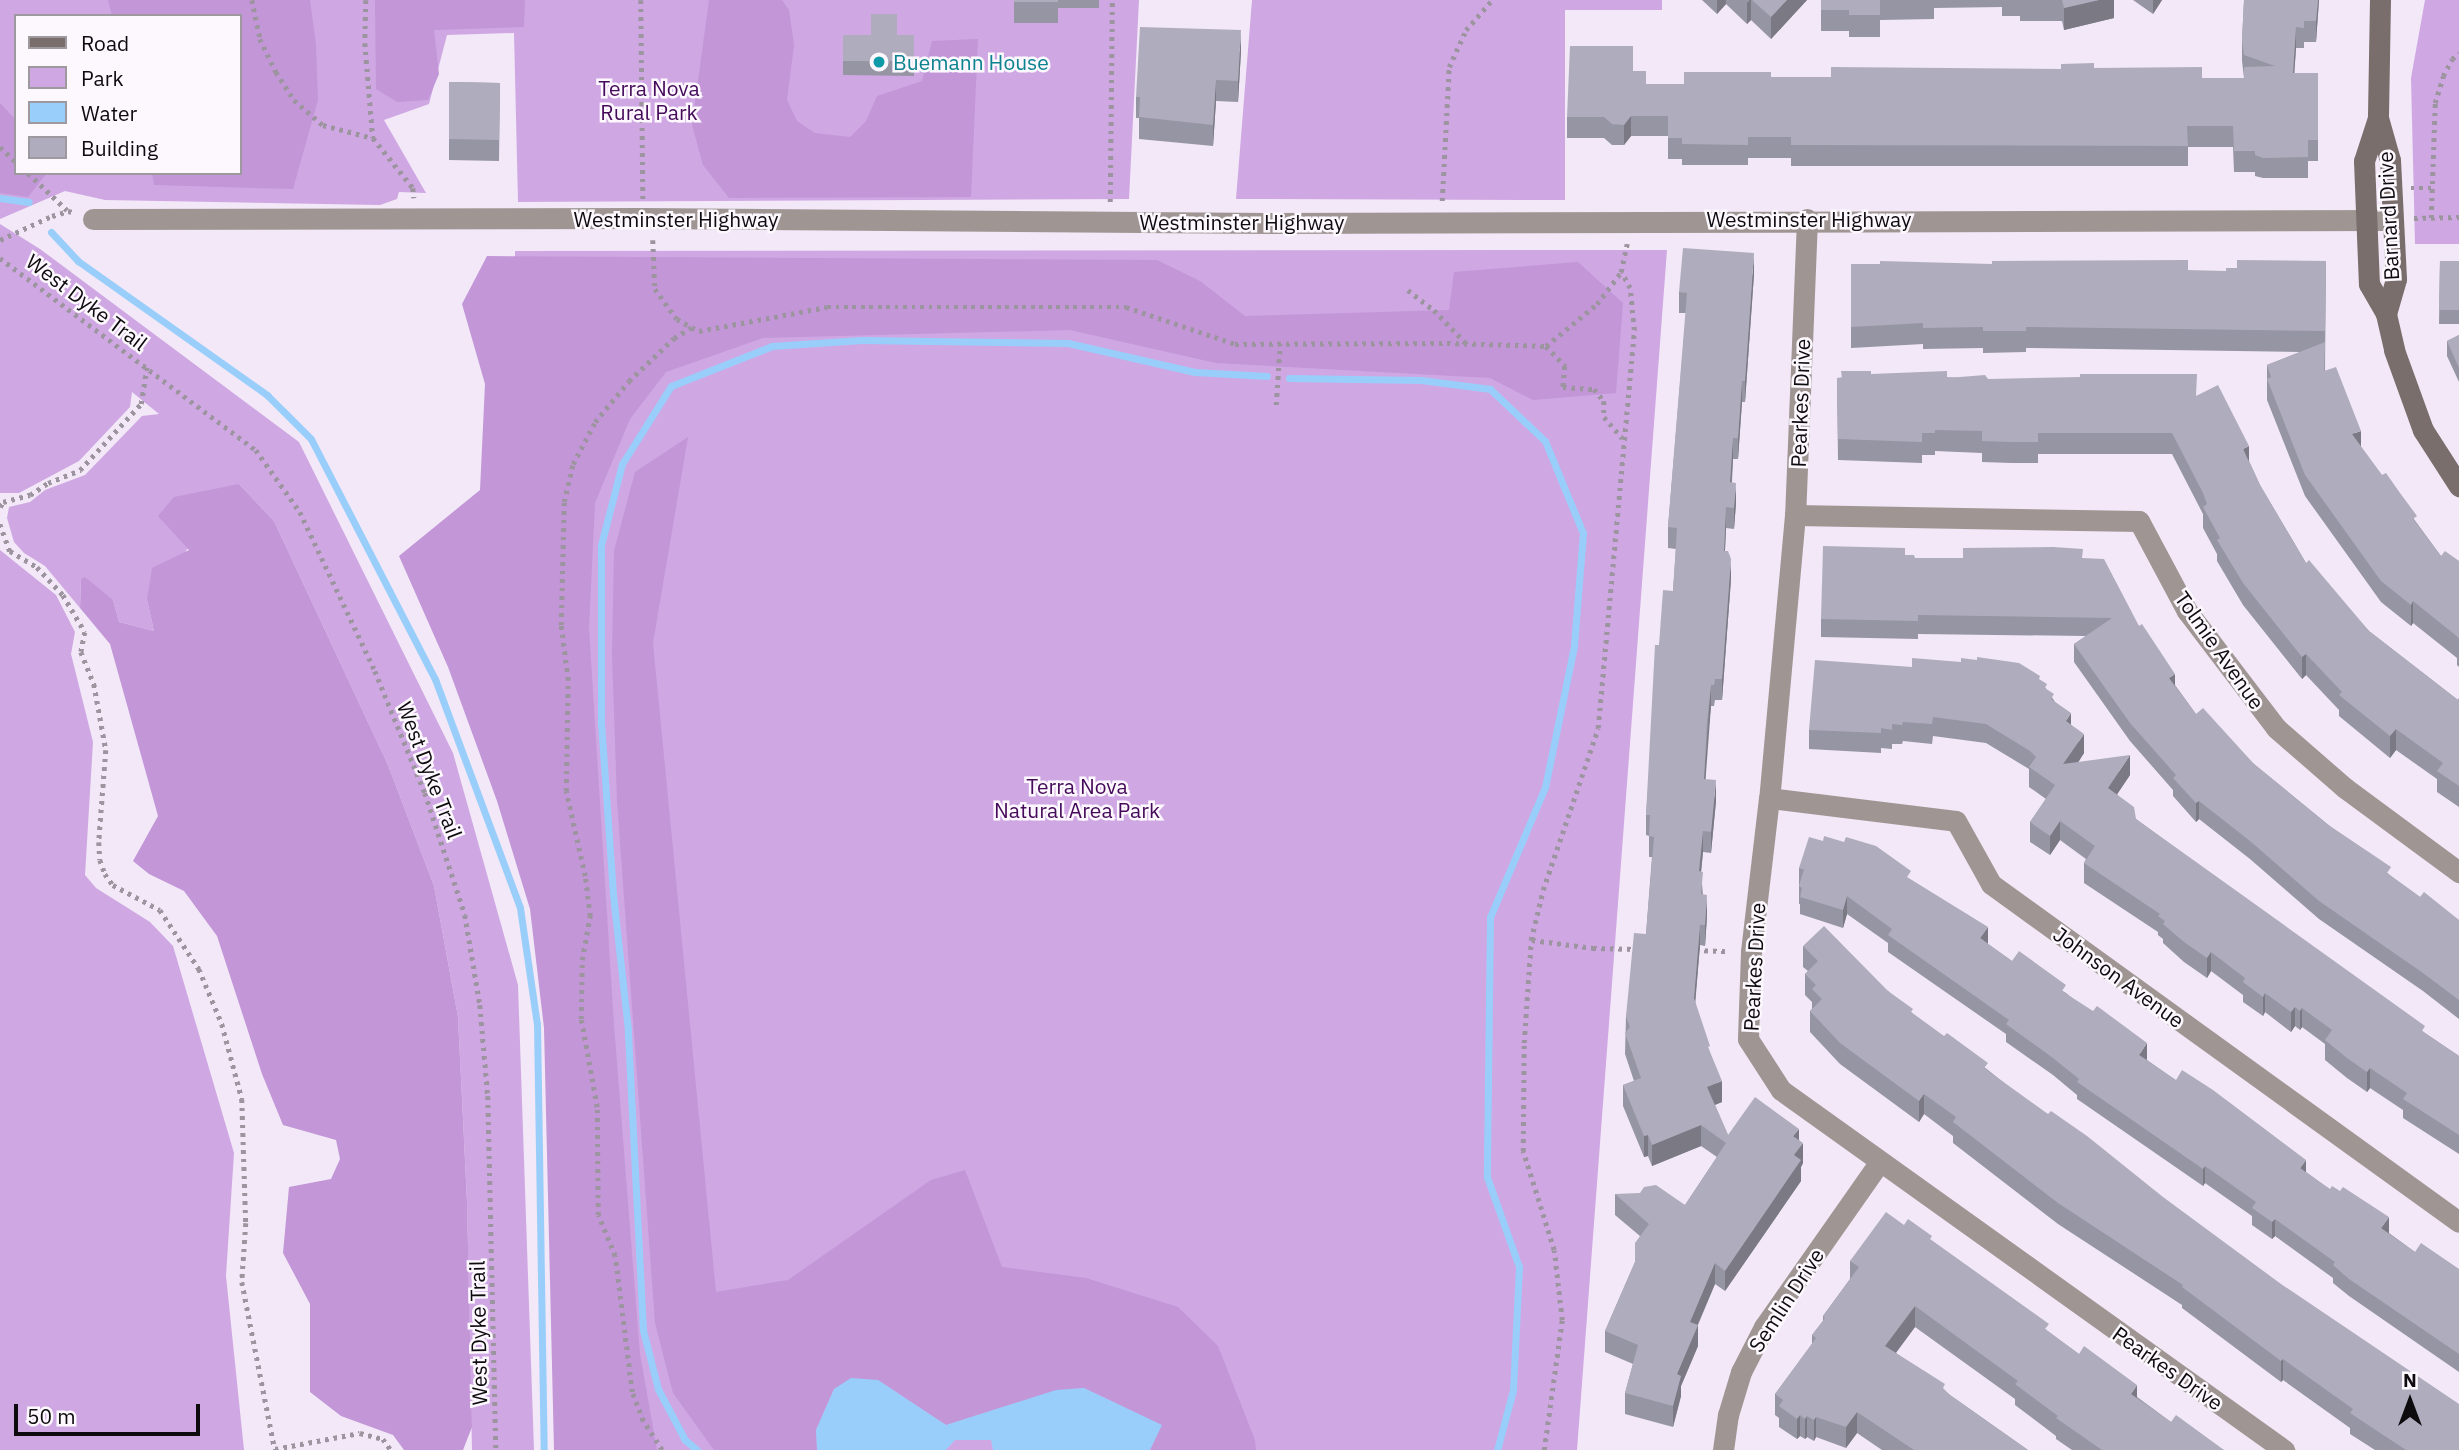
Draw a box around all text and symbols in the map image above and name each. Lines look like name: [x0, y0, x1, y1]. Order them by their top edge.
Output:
legend: [14, 14, 242, 175]
text: Road: [81, 29, 129, 57]
place label: Buemann House: [893, 49, 1049, 75]
marker: Buemann House: [871, 54, 887, 70]
text: Park: [81, 64, 124, 92]
park label: Terra Nova Rural Park: [598, 75, 700, 125]
text: Water: [81, 99, 137, 127]
text: Building: [81, 134, 158, 162]
street label: Barnard Drive: [2372, 151, 2404, 281]
street label: Westminster Highway: [574, 206, 778, 232]
street label: Westminster Highway: [1707, 206, 1911, 232]
street label: Westminster Highway: [1140, 209, 1344, 235]
street label: West Dyke Trail: [22, 248, 152, 356]
street label: Pearkes Drive: [1785, 338, 1815, 468]
street label: Tolmie Avenue: [2170, 586, 2270, 714]
street label: West Dyke Trail: [392, 698, 468, 842]
park label: Terra Nova Natural Area Park: [994, 773, 1160, 823]
street label: Pearkes Drive: [1738, 902, 1770, 1032]
street label: Johnson Avenue: [2049, 921, 2189, 1033]
street label: Semlin Drive: [1743, 1243, 1829, 1357]
street label: West Dyke Trail: [464, 1260, 492, 1406]
street label: Pearkes Drive: [2108, 1321, 2228, 1415]
north arrow: [2375, 1366, 2445, 1436]
text: N: [2403, 1368, 2417, 1392]
scale bar: [18, 1390, 203, 1434]
text: 50 m: [27, 1402, 76, 1430]

